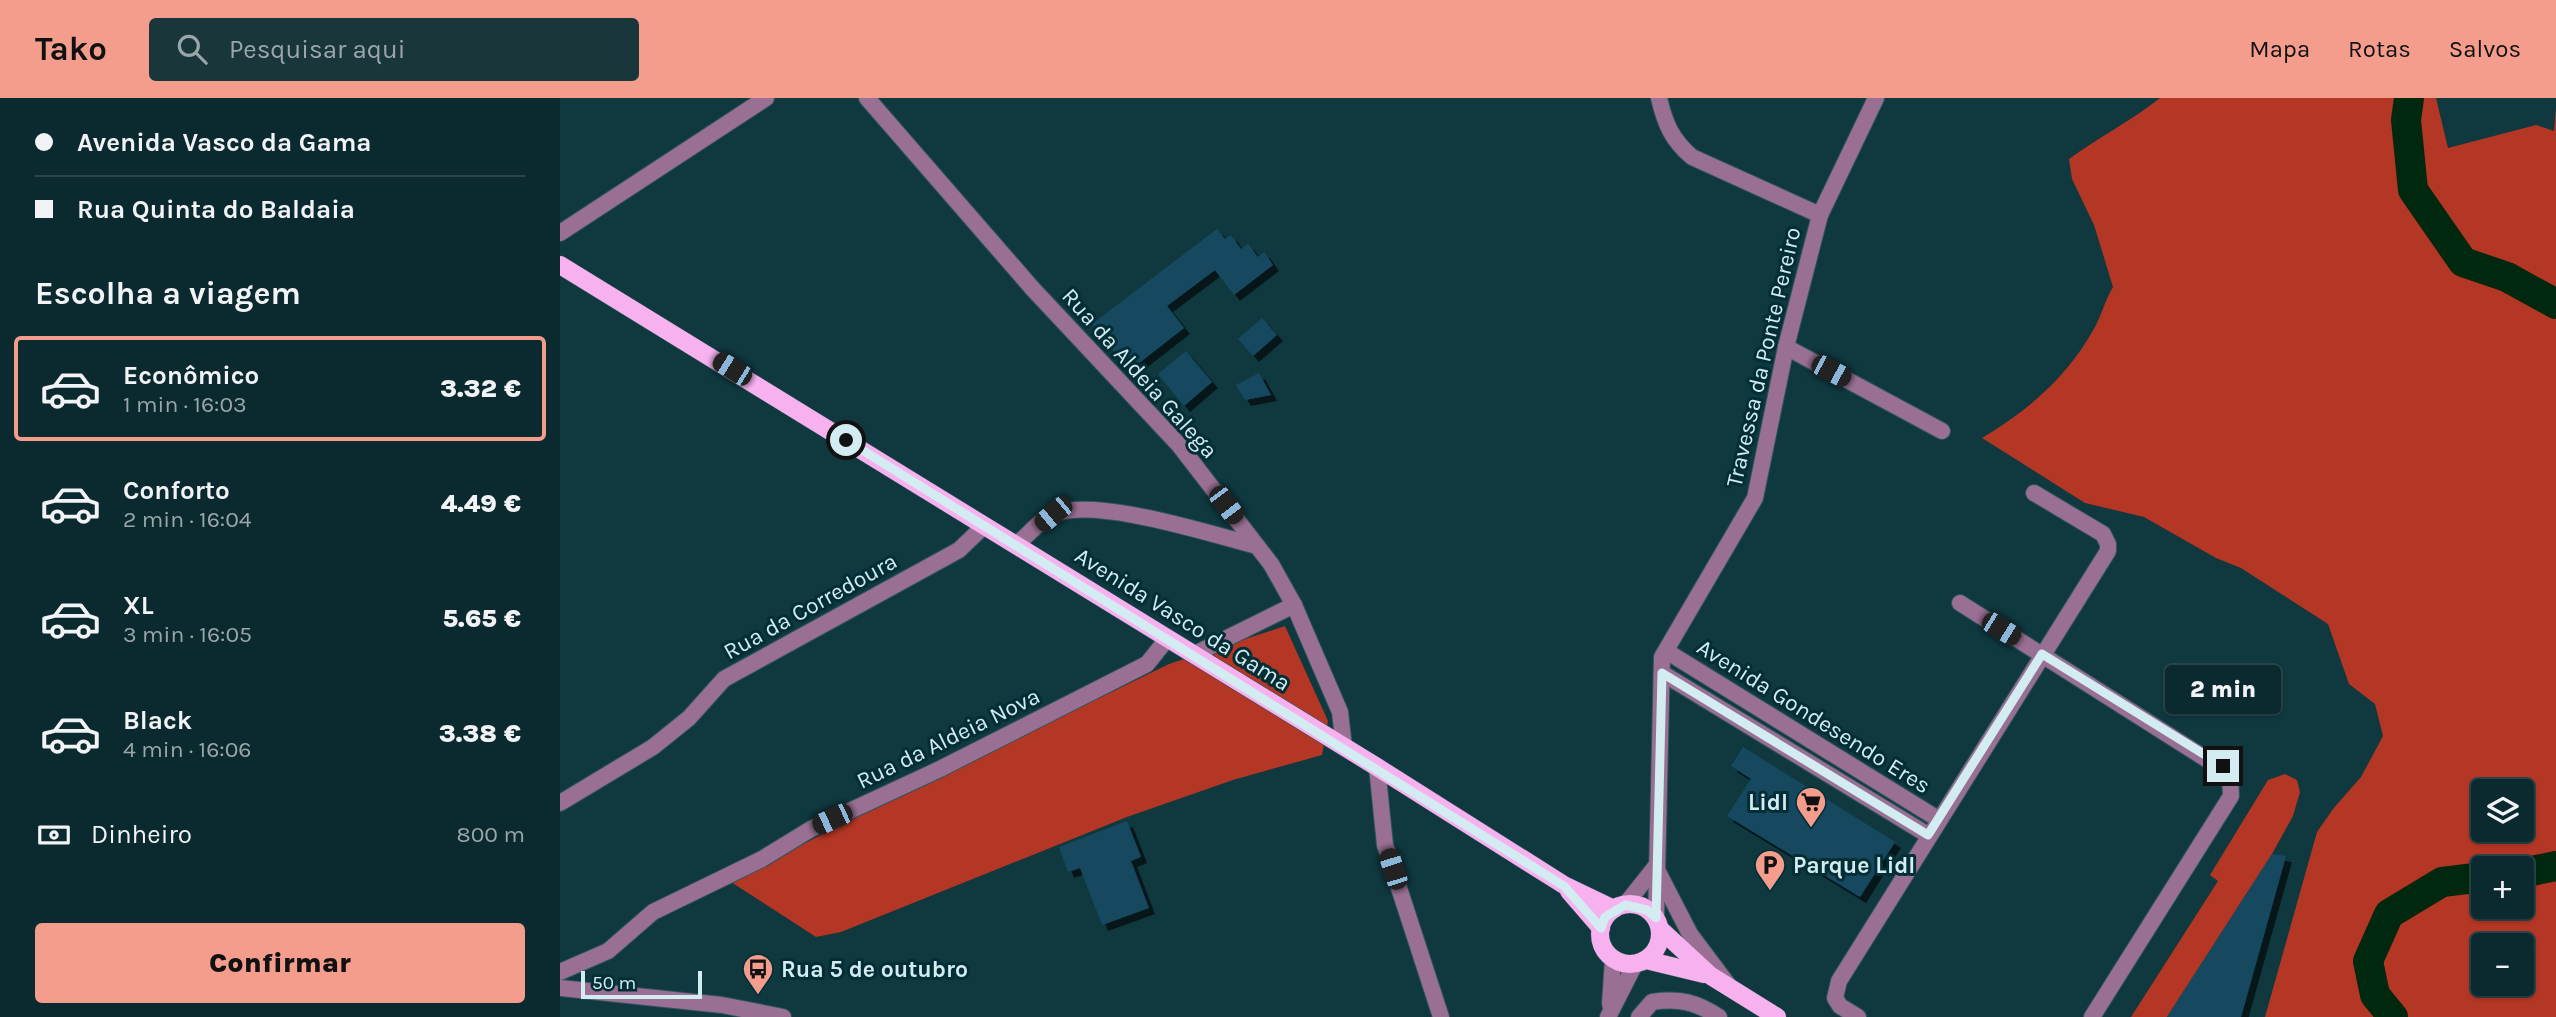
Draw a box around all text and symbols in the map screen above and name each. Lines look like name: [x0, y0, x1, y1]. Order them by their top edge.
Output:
search box: [149, 18, 639, 81]
text: Tako: [35, 30, 107, 68]
icon: search: [173, 30, 211, 68]
text: Pesquisar aqui: [229, 34, 406, 65]
text: Mapa: [2249, 35, 2310, 63]
text: Rotas: [2348, 35, 2411, 63]
text: Salvos: [2449, 35, 2521, 63]
text: Avenida Vasco da Gama: [77, 127, 372, 158]
text: Rua Quinta do Baldaia: [77, 194, 355, 225]
street label: Travessa da Ponte Pereiro: [1720, 225, 1807, 490]
text: Escolha a viagem: [35, 275, 301, 312]
street label: Rua da Aldeia Galega: [1056, 283, 1223, 464]
car: [709, 349, 756, 389]
car: [1808, 352, 1855, 390]
icon: car: [39, 357, 102, 420]
text: Econômico: [123, 360, 259, 391]
text: 3.32 €: [440, 373, 521, 404]
text: 1 min · 16:03: [123, 391, 247, 418]
route start: [830, 424, 862, 456]
icon: car: [39, 472, 102, 535]
text: Conforto: [123, 475, 230, 506]
car: [1205, 482, 1248, 528]
text: 4.49 €: [441, 488, 521, 519]
car: [1031, 492, 1076, 536]
text: 2 min · 16:04: [123, 506, 252, 533]
street label: Avenida Vasco da Gama: [1070, 542, 1295, 697]
street label: Rua da Corredoura: [719, 548, 902, 665]
icon: car: [39, 587, 102, 650]
text: XL: [123, 590, 154, 621]
text: 5.65 €: [442, 603, 521, 634]
car: [1978, 609, 2025, 649]
text: 3 min · 16:05: [123, 621, 252, 648]
street label: Avenida Gondesendo Eres: [1692, 633, 1935, 799]
callout: 2 min: [2165, 664, 2281, 714]
text: 2 min: [2190, 676, 2256, 703]
street label: Rua da Aldeia Nova: [852, 682, 1044, 795]
icon: car: [39, 702, 102, 765]
text: Black: [123, 705, 192, 736]
text: 3.38 €: [439, 718, 521, 749]
text: 4 min · 16:06: [123, 736, 251, 763]
route end: [2207, 750, 2239, 782]
map controls: [2471, 779, 2534, 996]
button: layers: [2471, 779, 2534, 842]
supermarket icon: Lidl: [1794, 785, 1828, 829]
place label: Lidl: [1748, 789, 1788, 816]
car: [809, 801, 856, 837]
icon: cash: [35, 816, 73, 854]
text: Dinheiro: [91, 819, 192, 850]
text: 800 m: [457, 821, 525, 848]
car: [1377, 846, 1410, 892]
parking icon: Parque Lidl: [1753, 848, 1787, 892]
place label: Parque Lidl: [1793, 852, 1915, 879]
button: +: [2471, 856, 2534, 919]
button: Confirmar: [35, 923, 525, 1003]
button: −: [2471, 933, 2534, 996]
bus stop icon: Rua 5 de outubro: [741, 952, 775, 996]
place label: Rua 5 de outubro: [781, 956, 968, 983]
scale bar: [581, 968, 702, 1000]
text: 50 m: [592, 972, 636, 994]

